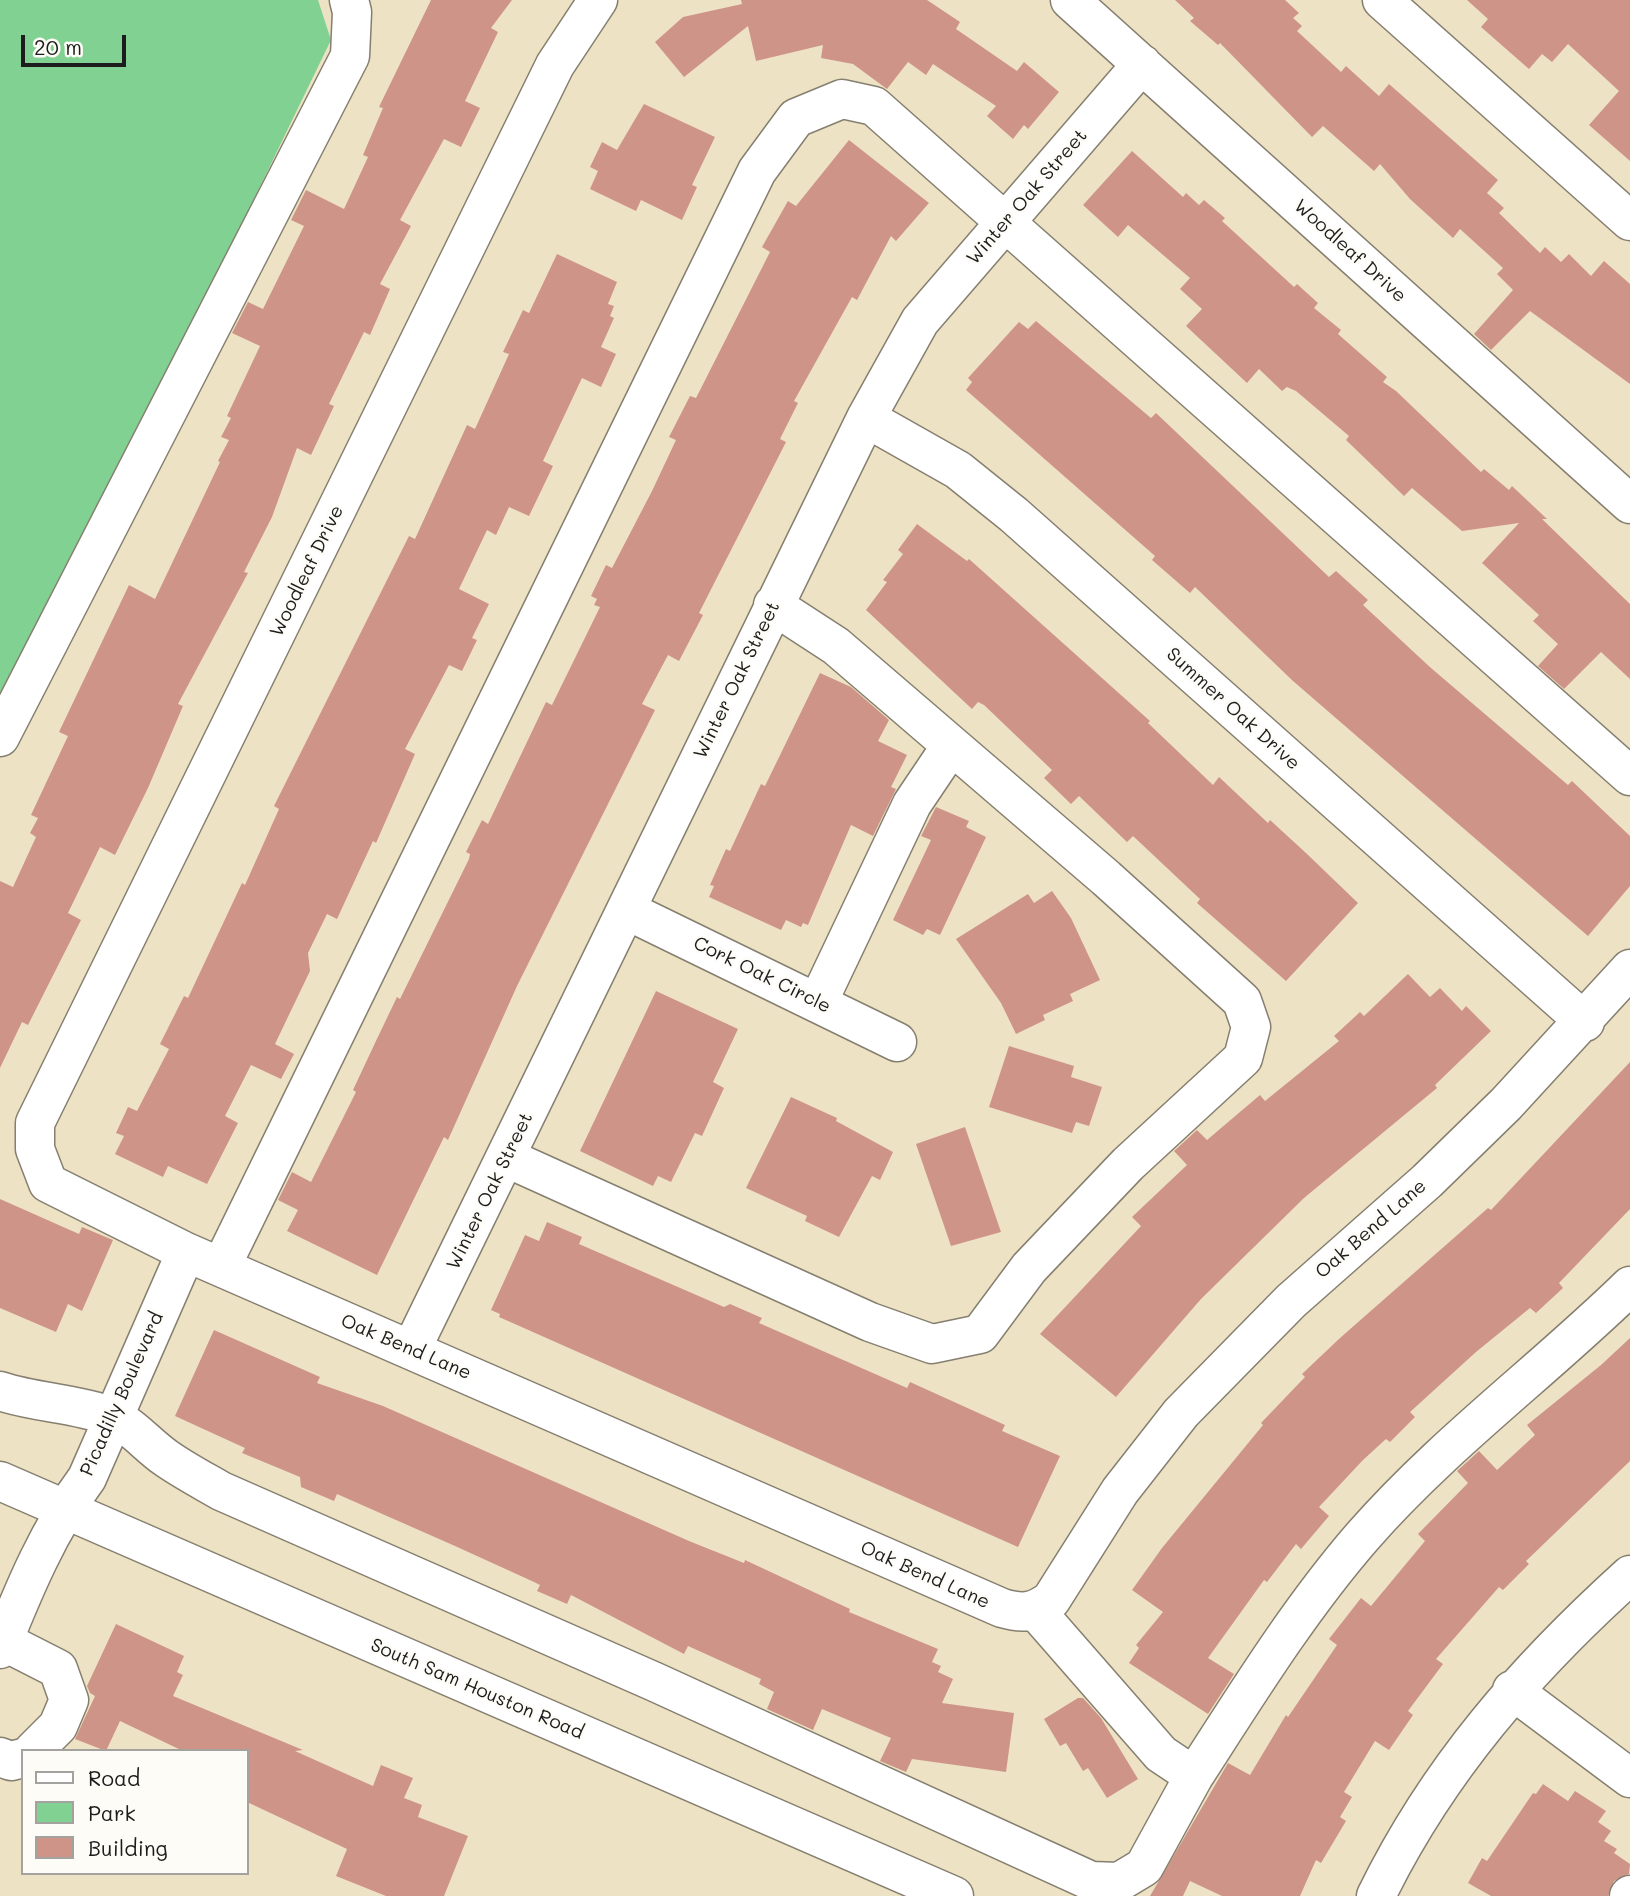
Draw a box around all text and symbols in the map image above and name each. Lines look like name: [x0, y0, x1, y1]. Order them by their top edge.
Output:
scale bar: [24, 21, 130, 65]
text: 20 m: [34, 33, 82, 60]
street label: Winter Oak Street: [962, 125, 1092, 269]
street label: Woodleaf Drive: [1289, 195, 1411, 307]
street label: Woodleaf Drive: [265, 502, 349, 640]
street label: Winter Oak Street: [689, 598, 785, 762]
street label: Summer Oak Drive: [1161, 643, 1305, 775]
street label: Cork Oak Circle: [689, 932, 835, 1018]
street label: Winter Oak Street: [442, 1109, 538, 1273]
street label: Oak Bend Lane: [1311, 1175, 1431, 1283]
street label: Picadilly Boulevard: [76, 1308, 168, 1480]
street label: Oak Bend Lane: [337, 1309, 475, 1385]
street label: Oak Bend Lane: [857, 1536, 993, 1614]
street label: South Sam Houston Road: [367, 1634, 587, 1744]
legend: [21, 1749, 248, 1875]
text: Road: [88, 1764, 140, 1791]
text: Park: [88, 1799, 136, 1826]
text: Building: [88, 1834, 168, 1861]

